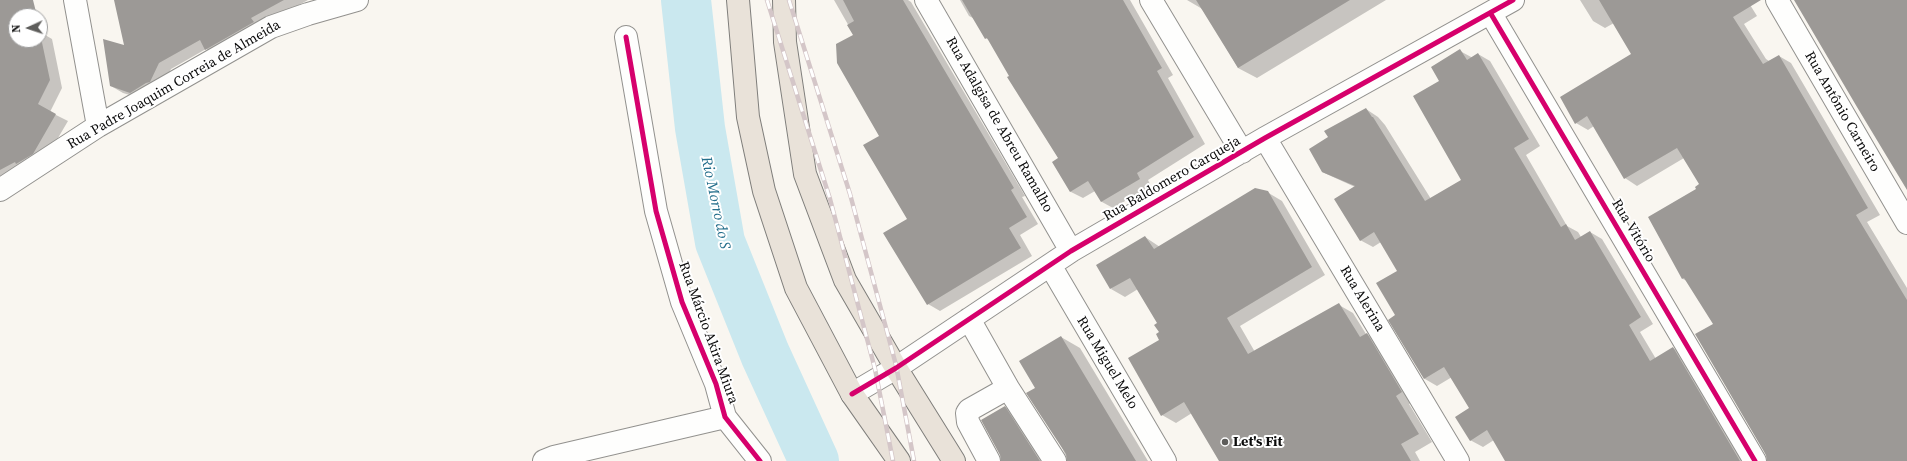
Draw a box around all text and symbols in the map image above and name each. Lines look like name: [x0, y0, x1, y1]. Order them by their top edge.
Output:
north arrow: [8, 8, 48, 48]
street label: Rua Padre Joaquim Correia de Almeida: [64, 17, 284, 153]
text: N: [9, 24, 24, 33]
street label: Rua Adalgisa de Abreu Ramalho: [942, 34, 1056, 216]
street label: Rua Antônio Carneiro: [1801, 49, 1883, 175]
street label: Rua Baldomero Carqueja: [1101, 133, 1243, 225]
water label: Rio Morro do S: [696, 155, 734, 251]
street label: Rua Vitório: [1608, 196, 1658, 266]
street label: Rua Márcio Akira Miura: [674, 260, 742, 406]
street label: Rua Alerina: [1336, 263, 1388, 335]
street label: Rua Miguel Melo: [1073, 314, 1141, 412]
place label: Let's Fit: [1233, 434, 1283, 450]
marker: Let's Fit: [1220, 437, 1230, 447]

